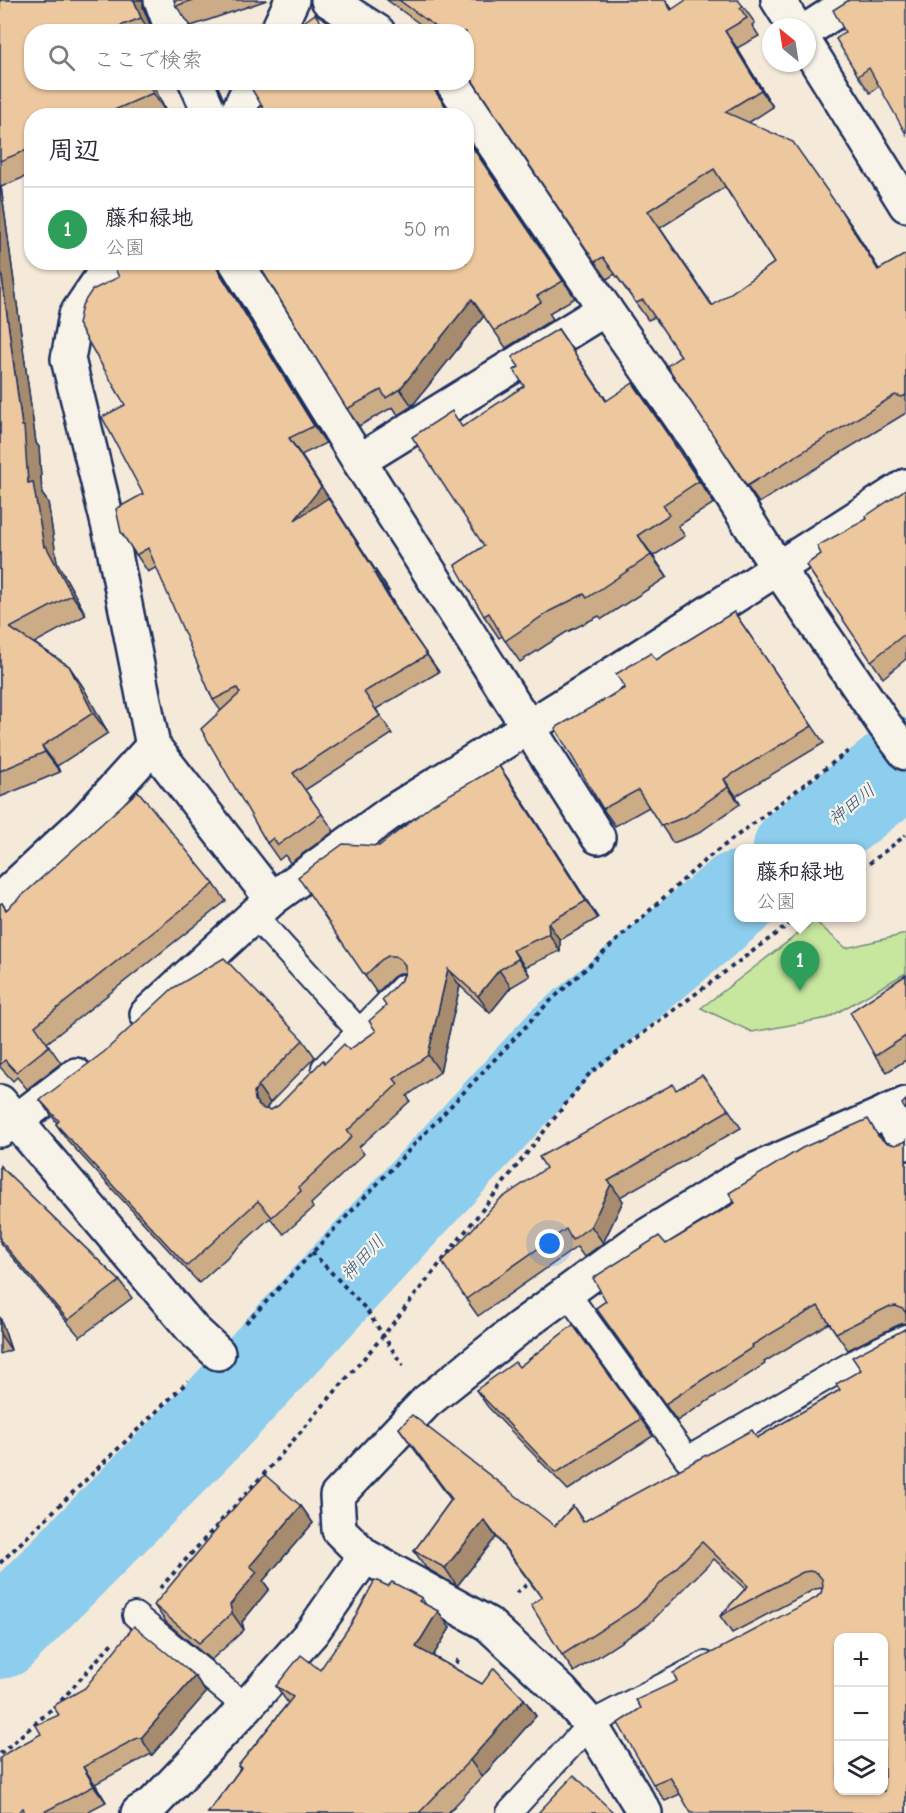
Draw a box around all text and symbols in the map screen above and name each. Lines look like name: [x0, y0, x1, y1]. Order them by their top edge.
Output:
north arrow: [762, 18, 816, 72]
search box: [24, 24, 474, 90]
icon: search: [45, 41, 78, 74]
text: ここで検索: [93, 47, 203, 73]
text: 周辺: [48, 136, 100, 166]
text: 藤和緑地: [105, 205, 193, 231]
text: 1: [64, 218, 71, 241]
text: 50 m: [404, 218, 450, 241]
text: 公園: [105, 236, 145, 259]
water label: 神田川: [824, 780, 880, 830]
popup: [734, 844, 866, 922]
text: 藤和緑地: [756, 859, 844, 885]
text: 公園: [756, 890, 796, 913]
pin: 1: [780, 942, 820, 991]
your location: [535, 1229, 564, 1258]
water label: 神田川: [337, 1231, 389, 1285]
map controls: [834, 1633, 888, 1795]
button: +: [834, 1633, 888, 1687]
button: −: [834, 1687, 888, 1741]
button: layers: [834, 1741, 888, 1795]

